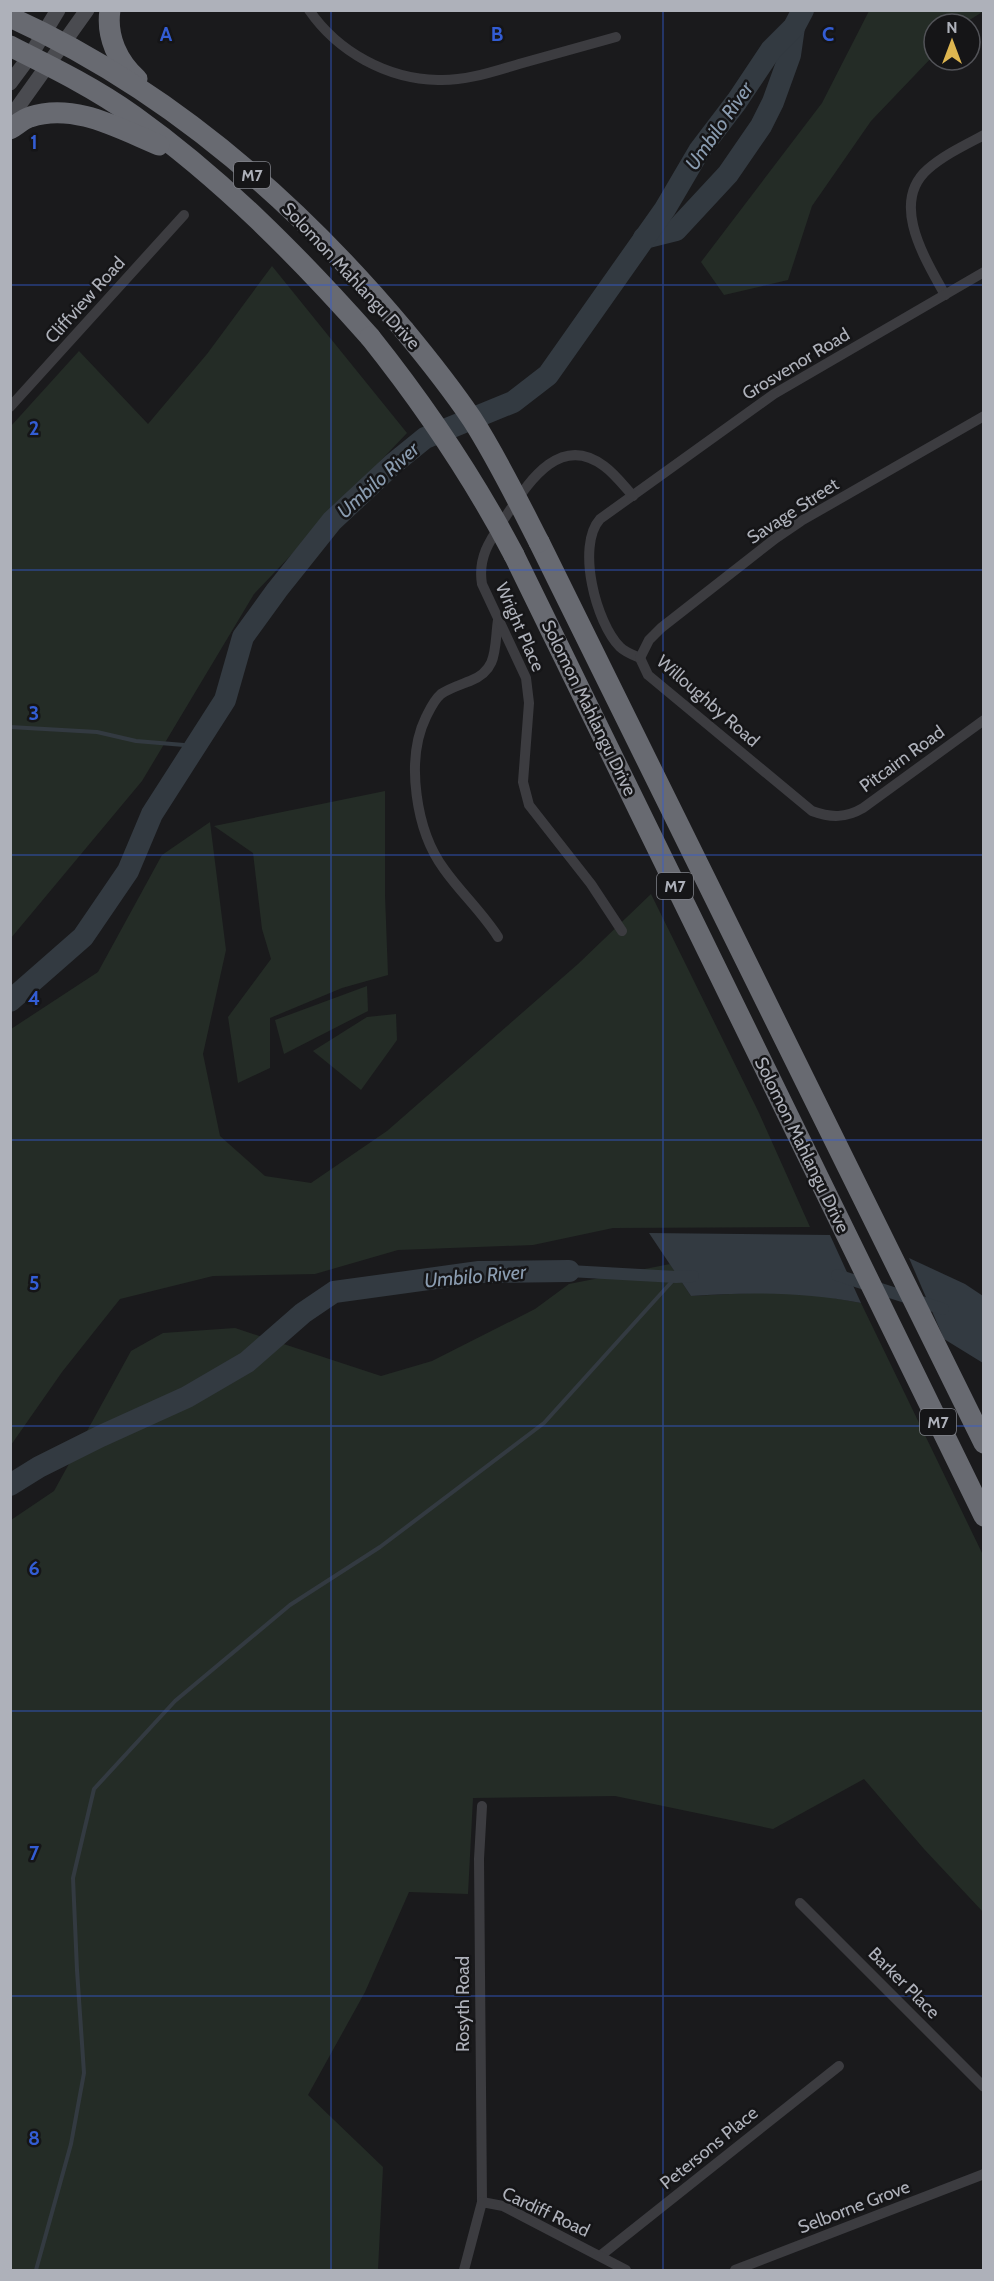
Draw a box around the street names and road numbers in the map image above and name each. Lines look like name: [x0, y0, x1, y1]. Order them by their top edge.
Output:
road number: M7: [234, 162, 270, 188]
street label: Solomon Mahlangu Drive: [277, 198, 425, 354]
street label: Cliffview Road: [40, 252, 130, 348]
street label: Grosvenor Road: [738, 323, 854, 405]
street label: Savage Street: [743, 473, 843, 549]
street label: Wright Place: [491, 579, 549, 675]
street label: Solomon Mahlangu Drive: [537, 616, 641, 800]
street label: Willoughby Road: [652, 650, 764, 752]
street label: Pitcairn Road: [855, 721, 949, 797]
road number: M7: [657, 873, 693, 899]
street label: Solomon Mahlangu Drive: [750, 1053, 854, 1237]
road number: M7: [920, 1409, 956, 1435]
street label: Barker Place: [864, 1943, 944, 2023]
street label: Rosyth Road: [452, 1956, 474, 2052]
street label: Petersons Place: [656, 2102, 762, 2194]
street label: Selborne Grove: [795, 2176, 913, 2238]
street label: Cardiff Road: [499, 2182, 593, 2242]

